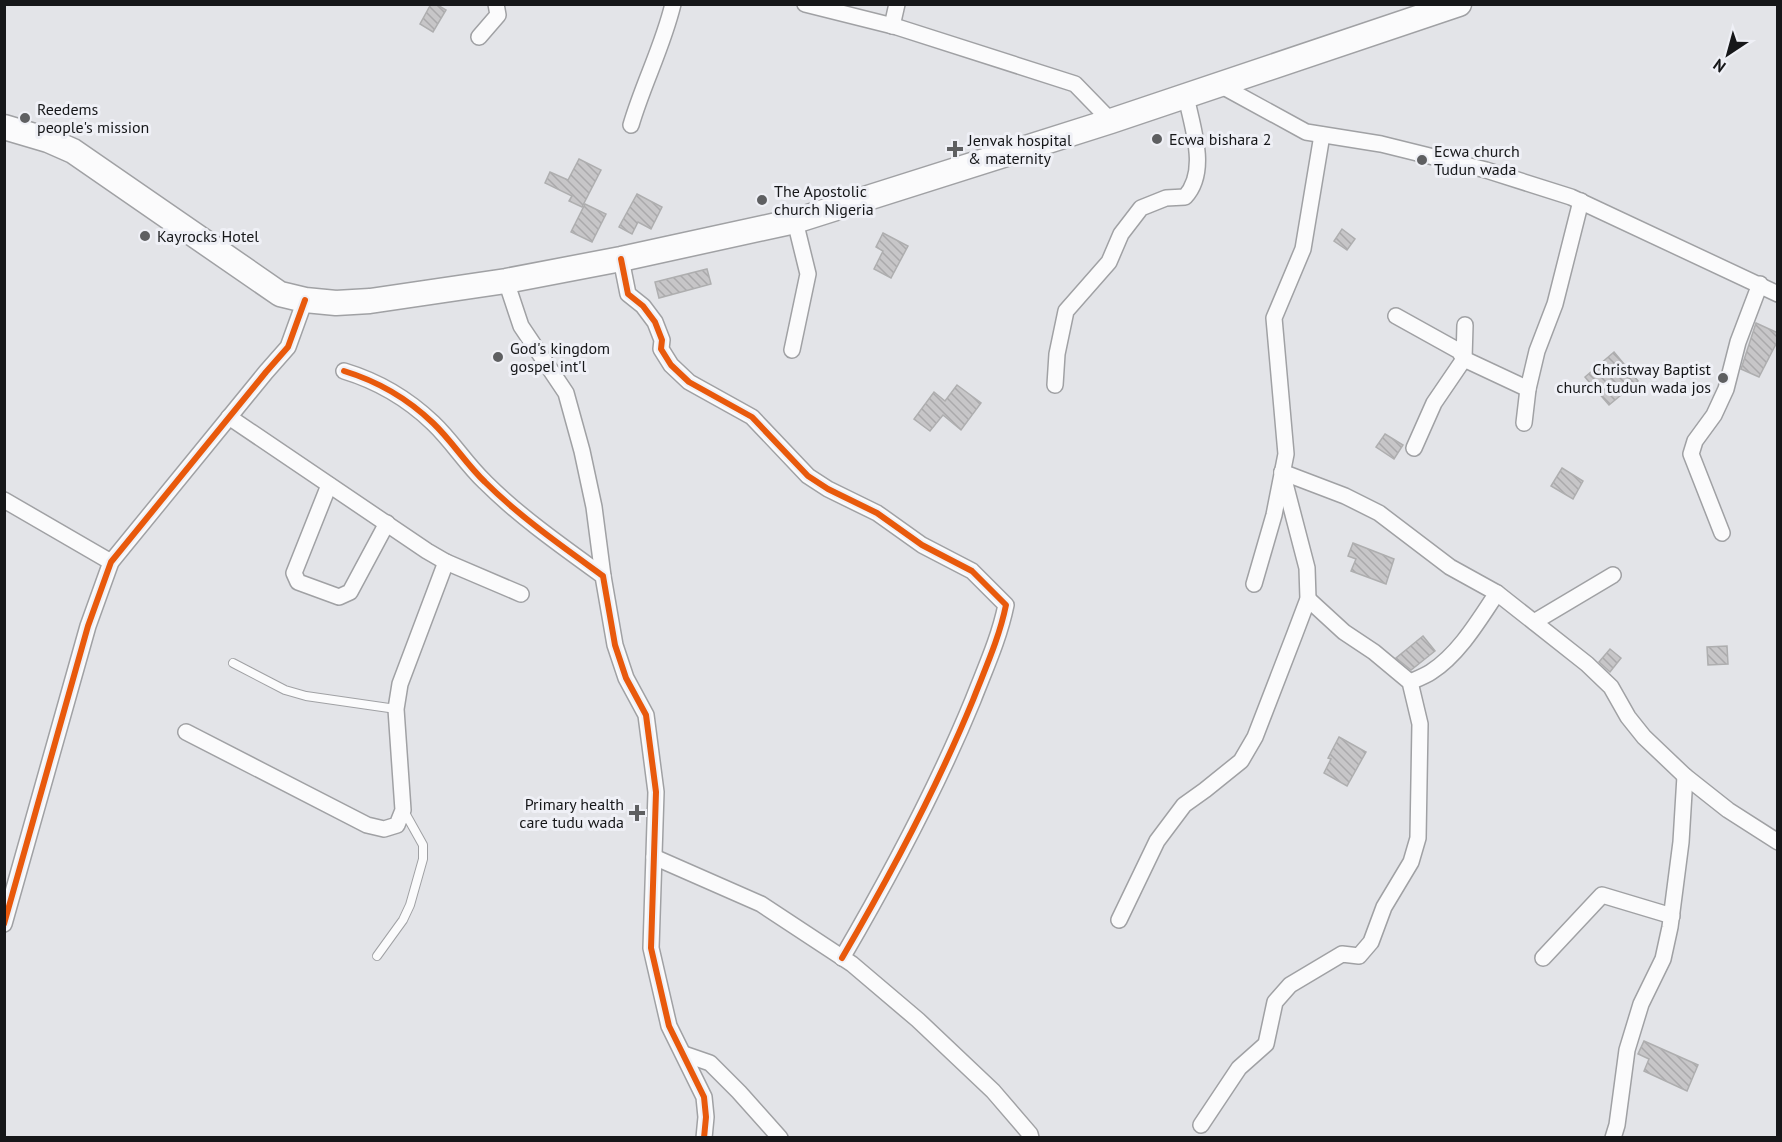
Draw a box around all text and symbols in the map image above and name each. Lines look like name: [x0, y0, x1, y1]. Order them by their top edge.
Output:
north arrow: [1698, 24, 1758, 84]
text: N: [1709, 55, 1729, 77]
place label: Reedems people's mission: [37, 99, 149, 137]
marker: Reedems people's mission: [18, 111, 32, 125]
place label: Ecwa bishara 2: [1169, 129, 1271, 149]
place label: Jenvak hospital & maternity: [967, 130, 1072, 168]
marker: Ecwa bishara 2: [1150, 132, 1164, 146]
marker: Jenvak hospital & maternity: [946, 140, 964, 158]
place label: Ecwa church Tudun wada: [1434, 141, 1520, 179]
marker: Ecwa church Tudun wada: [1415, 153, 1429, 167]
place label: The Apostolic church Nigeria: [774, 181, 874, 219]
marker: The Apostolic church Nigeria: [755, 193, 769, 207]
place label: Kayrocks Hotel: [157, 226, 259, 246]
marker: Kayrocks Hotel: [138, 229, 152, 243]
place label: God's kingdom gospel int'l: [510, 338, 610, 376]
marker: God's kingdom gospel int'l: [491, 350, 505, 364]
place label: Christway Baptist church tudun wada jos: [1556, 359, 1712, 397]
marker: Christway Baptist church tudun wada jos: [1716, 371, 1730, 385]
place label: Primary health care tudu wada: [519, 794, 624, 832]
marker: Primary health care tudu wada: [628, 804, 646, 822]

